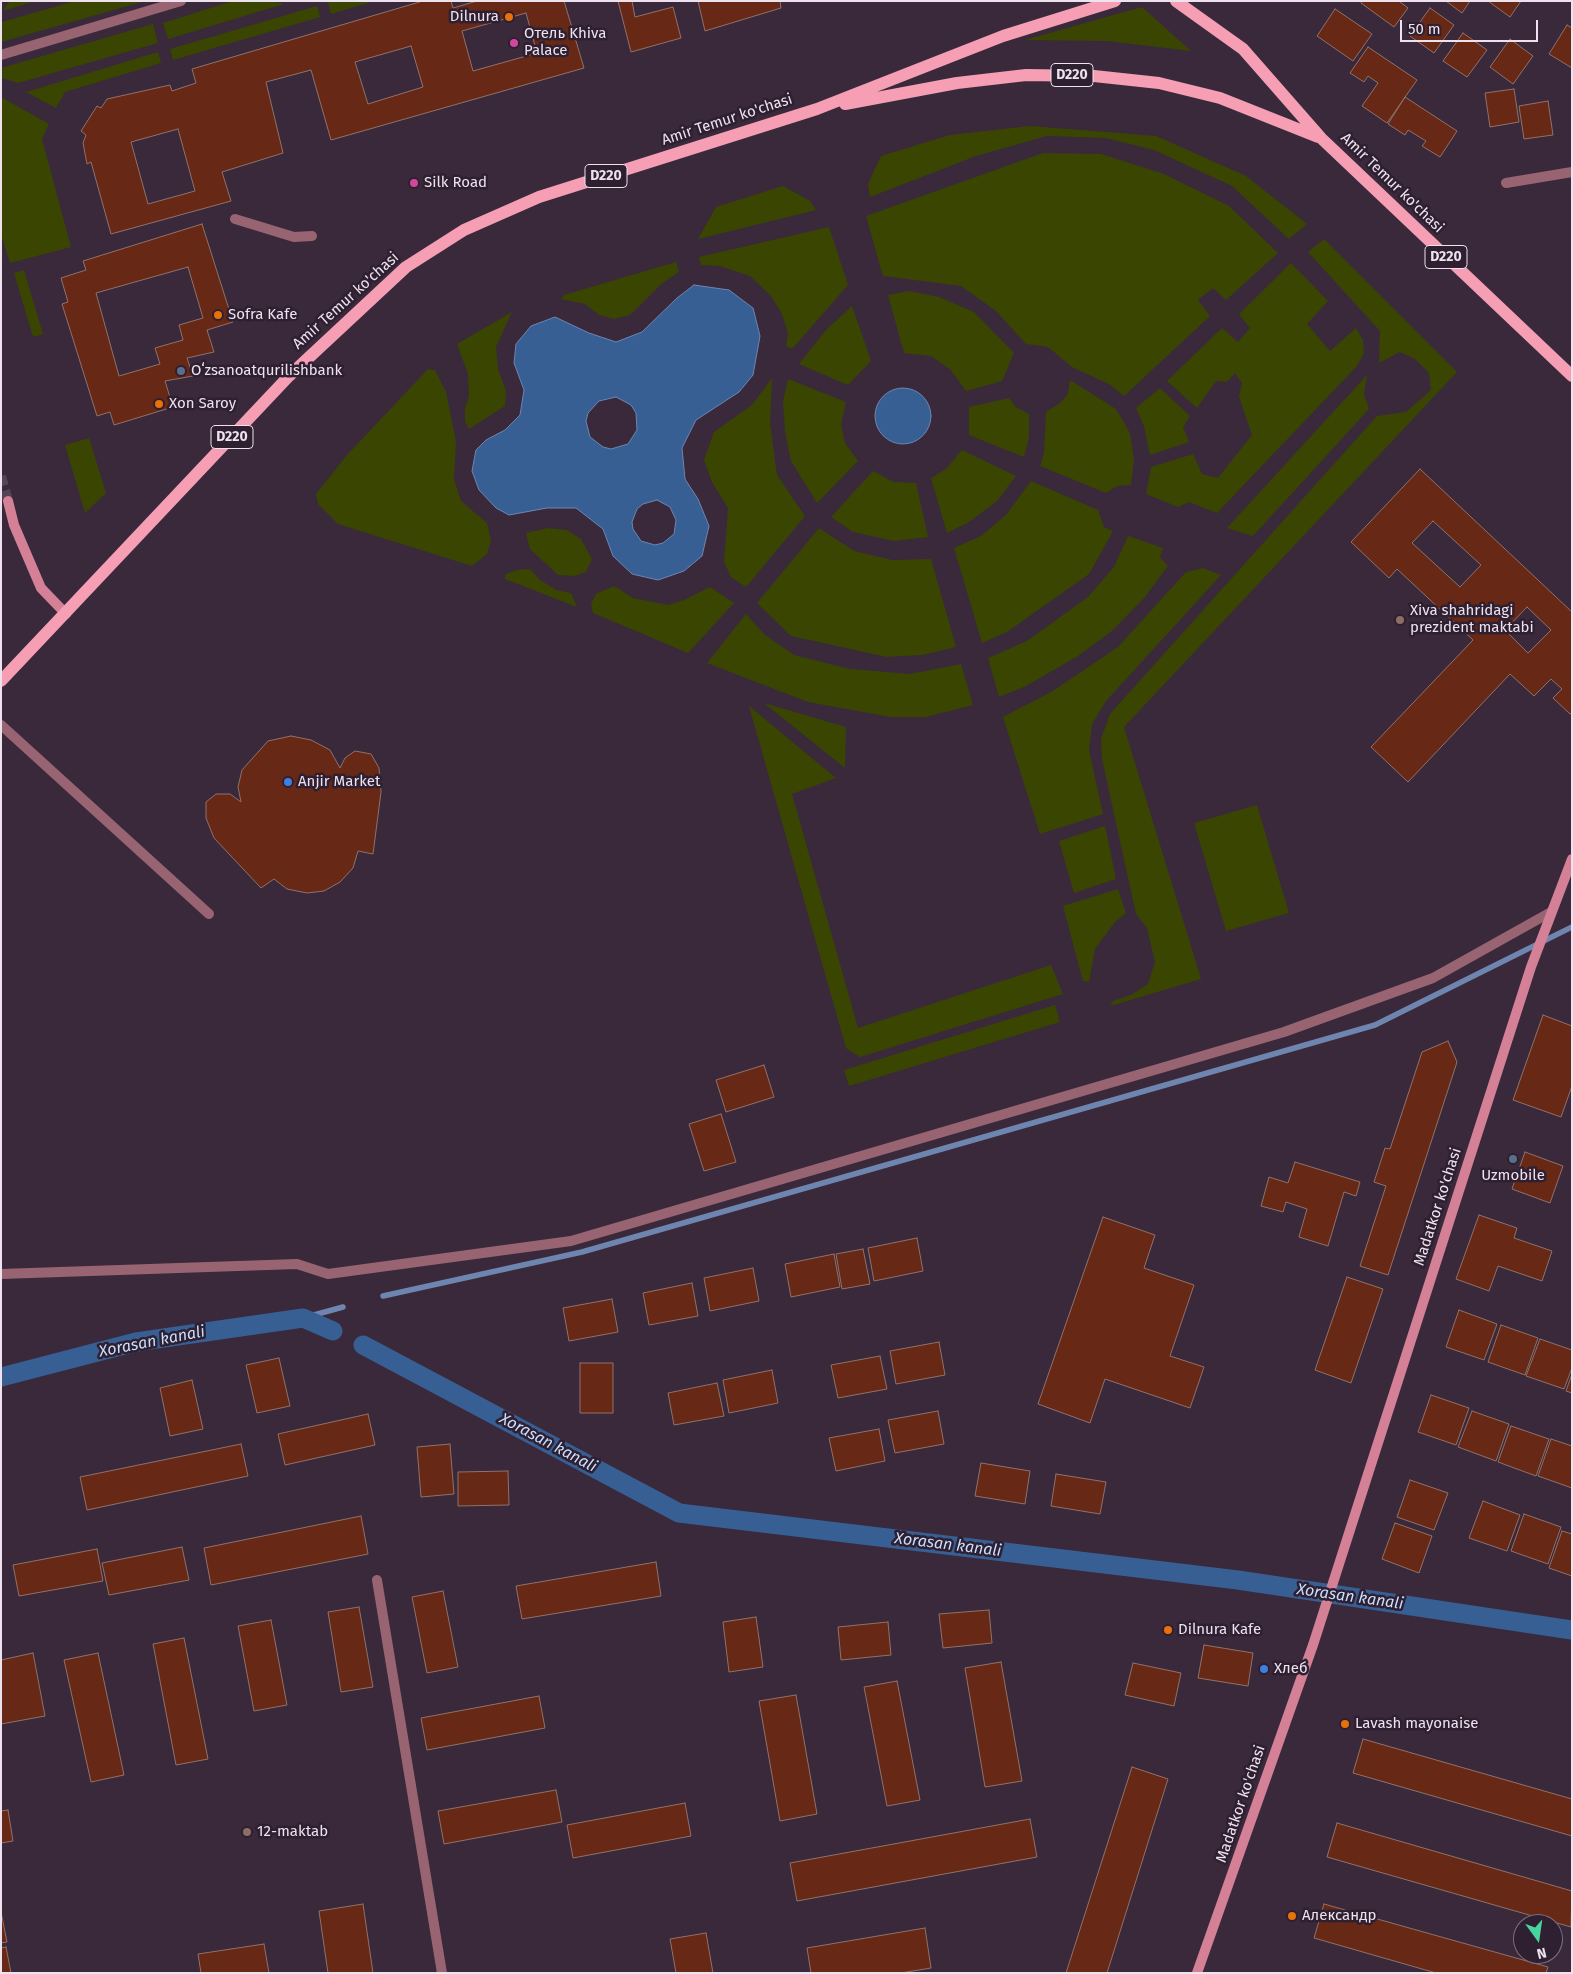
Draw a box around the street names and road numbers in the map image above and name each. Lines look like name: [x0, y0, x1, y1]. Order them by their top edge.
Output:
road number: D220: [1051, 64, 1093, 86]
street label: Amir Temur ko'chasi: [659, 90, 795, 150]
street label: Amir Temur ko'chasi: [1337, 129, 1447, 237]
road number: D220: [585, 165, 627, 188]
road number: D220: [1425, 246, 1467, 268]
street label: Amir Temur ko'chasi: [289, 249, 403, 353]
road number: D220: [211, 426, 253, 448]
street label: Madatkor ko'chasi: [1410, 1146, 1466, 1268]
street label: Madatkor ko'chasi: [1212, 1743, 1270, 1865]

